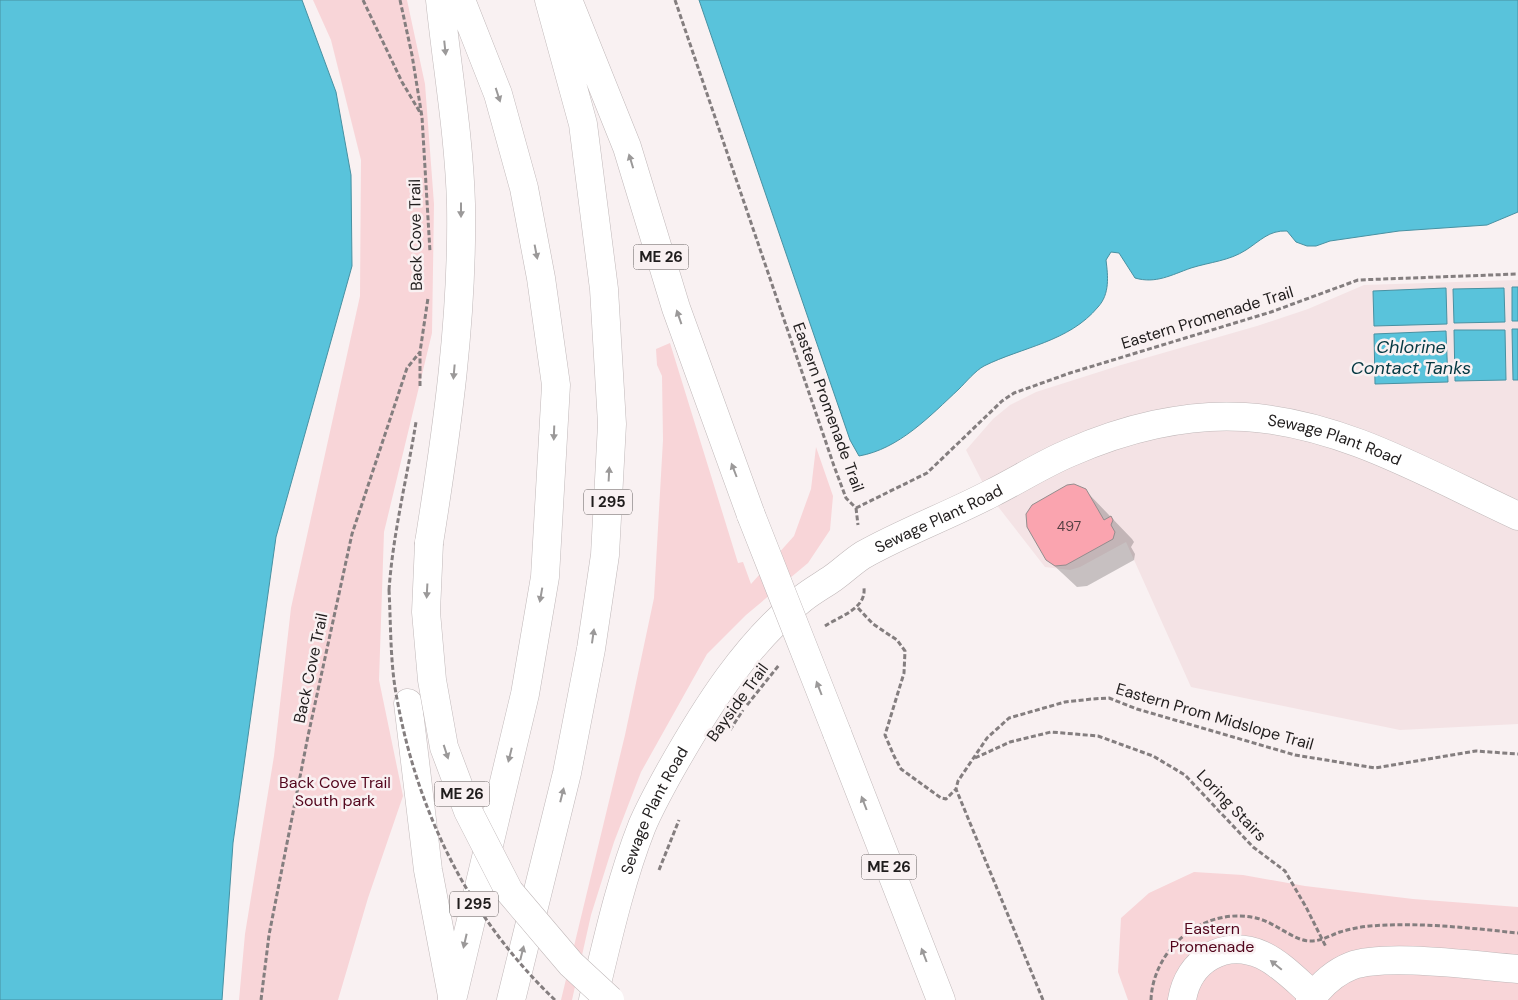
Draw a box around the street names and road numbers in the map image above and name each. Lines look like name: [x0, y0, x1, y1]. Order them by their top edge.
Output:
street label: Back Cove Trail: [404, 179, 427, 291]
road number: ME 26: [634, 244, 688, 270]
street label: Eastern Promenade Trail: [1118, 281, 1296, 354]
street label: Eastern Promenade Trail: [788, 319, 869, 495]
street label: Sewage Plant Road: [1266, 409, 1405, 470]
street label: Sewage Plant Road: [871, 479, 1006, 558]
road number: I 295: [584, 490, 632, 514]
street label: Back Cove Trail: [289, 611, 332, 725]
street label: Bayside Trail: [702, 659, 773, 746]
street label: Eastern Prom Midslope Trail: [1114, 678, 1316, 755]
street label: Sewage Plant Road: [616, 743, 693, 877]
street label: Loring Stairs: [1192, 765, 1271, 846]
road number: ME 26: [434, 782, 490, 806]
road number: ME 26: [862, 854, 916, 880]
road number: I 295: [450, 892, 498, 916]

